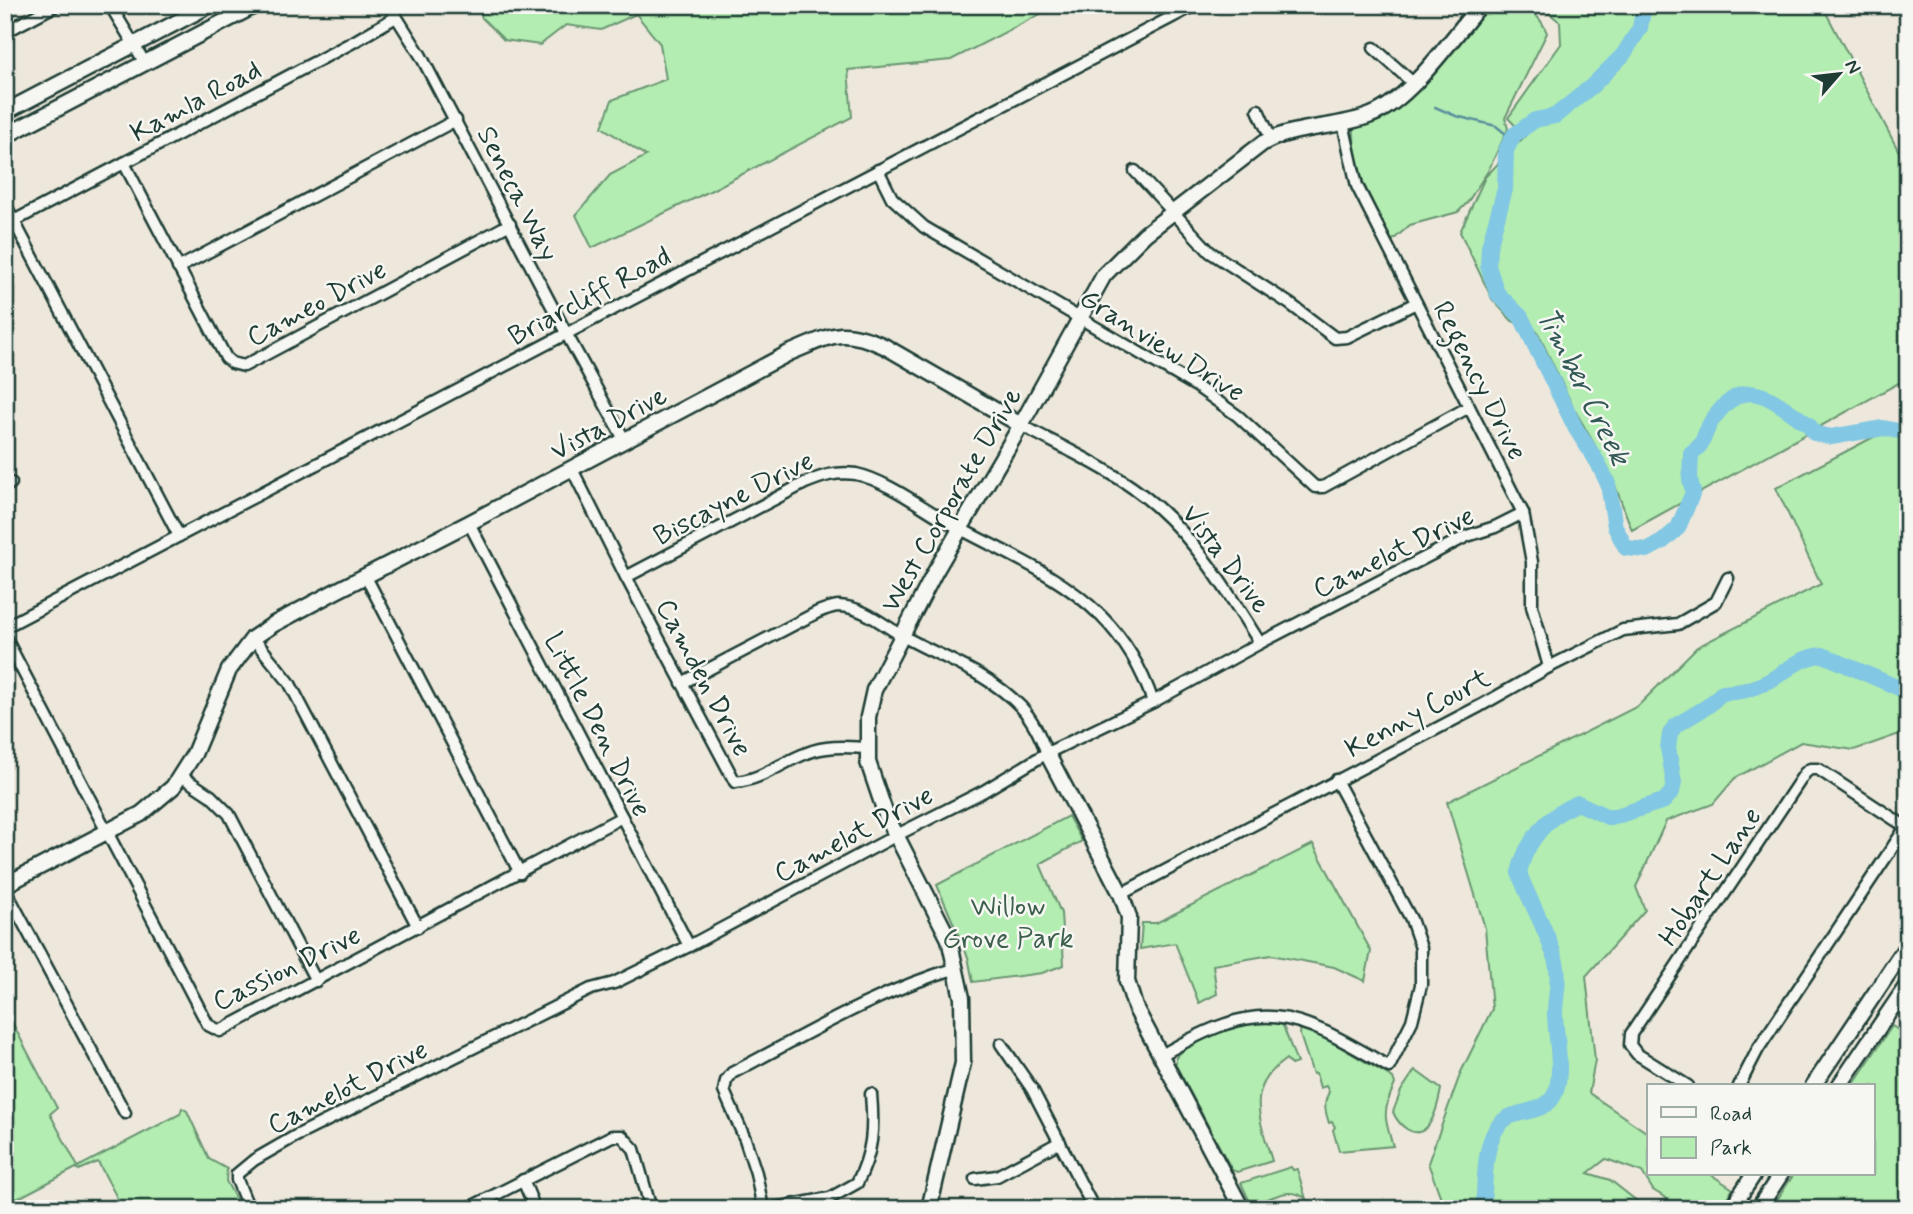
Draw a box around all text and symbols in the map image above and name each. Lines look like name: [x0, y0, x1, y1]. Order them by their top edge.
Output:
north arrow: [1804, 38, 1874, 108]
street label: Kamla Road: [124, 52, 268, 152]
text: N: [1839, 55, 1867, 78]
street label: Seneca Way: [467, 120, 567, 268]
street label: Briarcliff Road: [502, 239, 678, 356]
street label: Cameo Drive: [241, 252, 394, 357]
street label: Granview Drive: [1072, 280, 1252, 412]
street label: Regency Drive: [1420, 295, 1535, 468]
water label: Timber Creek: [1526, 301, 1640, 474]
street label: Vista Drive: [544, 378, 674, 470]
street label: West Corporate Drive: [873, 381, 1032, 619]
street label: Biscayne Drive: [648, 443, 820, 555]
street label: Vista Drive: [1172, 497, 1278, 622]
street label: Camelot Drive: [1307, 498, 1481, 608]
street label: Camden Drive: [646, 593, 760, 764]
street label: Little Den Drive: [534, 627, 659, 824]
street label: Kenny Court: [1339, 660, 1498, 768]
street label: Camelot Drive: [768, 778, 940, 893]
street label: Hobart Lane: [1651, 801, 1771, 954]
park label: Willow Grove Park: [942, 889, 1074, 958]
street label: Cassion Drive: [207, 917, 367, 1021]
street label: Camelot Drive: [262, 1032, 435, 1145]
legend: [1647, 1084, 1874, 1176]
text: Road: [1710, 1100, 1752, 1128]
text: Park: [1710, 1134, 1752, 1162]

